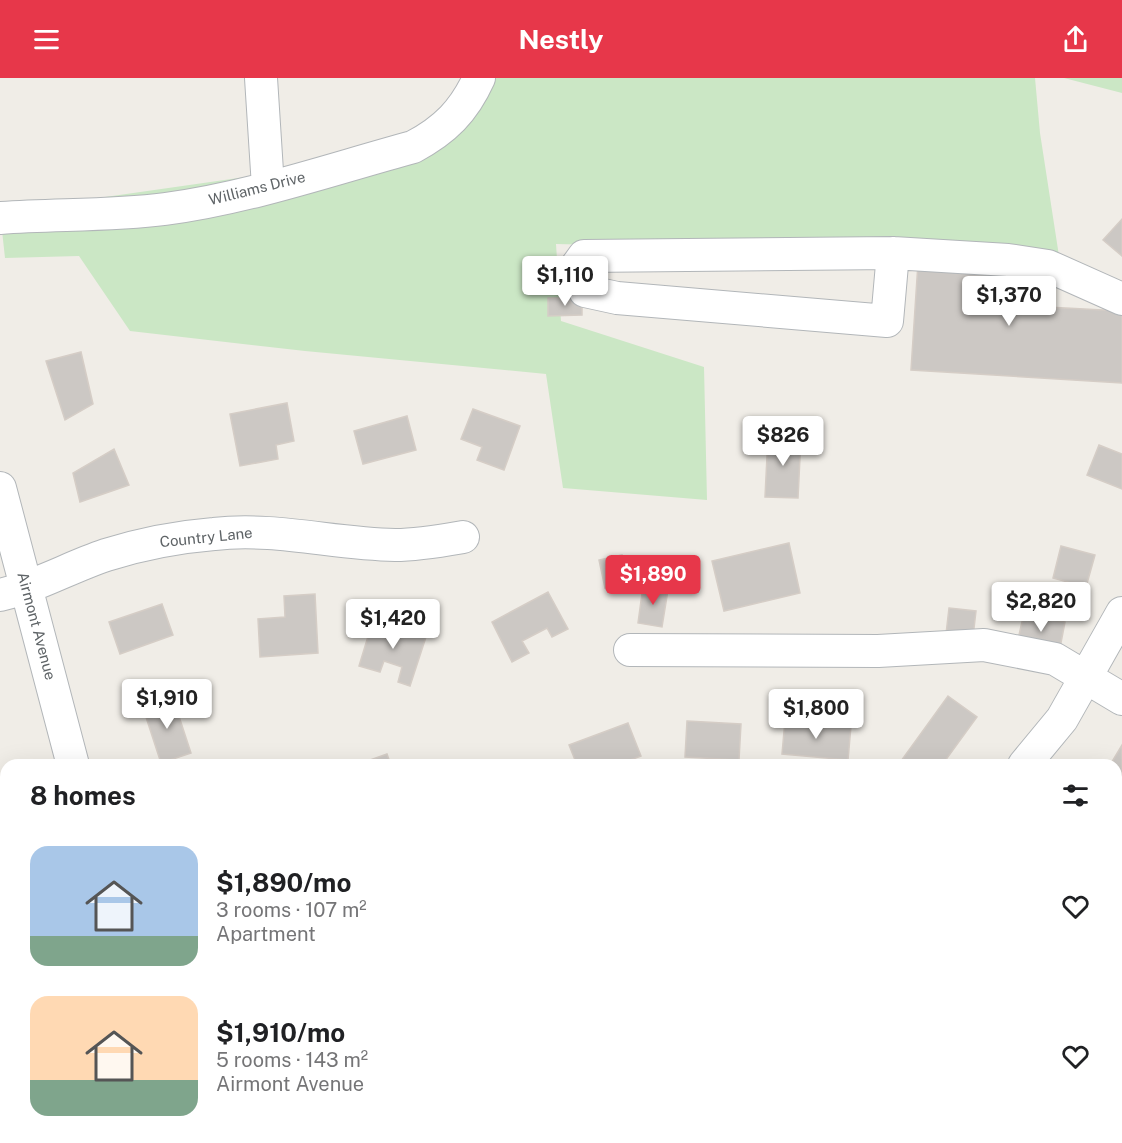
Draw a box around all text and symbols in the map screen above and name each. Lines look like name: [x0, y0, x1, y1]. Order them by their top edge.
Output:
icon: menu: [30, 23, 63, 56]
text: Nestly: [518, 23, 604, 55]
icon: share: [1059, 23, 1092, 56]
street label: Williams Drive: [207, 168, 307, 208]
pin: $1,110: [516, 256, 614, 307]
text: $1,110: [536, 263, 594, 287]
pin: $1,370: [960, 276, 1058, 327]
text: $1,370: [976, 283, 1042, 307]
pin: $826: [747, 416, 819, 467]
text: $826: [757, 423, 809, 447]
street label: Country Lane: [159, 524, 253, 550]
pin: $1,890: [604, 555, 702, 606]
text: $1,890: [619, 562, 687, 586]
street label: Airmont Avenue: [14, 570, 60, 682]
pin: $2,820: [992, 582, 1090, 633]
text: $2,820: [1006, 589, 1076, 613]
pin: $1,420: [344, 599, 442, 650]
text: $1,420: [360, 606, 426, 630]
pin: $1,910: [118, 679, 216, 730]
text: $1,910: [136, 686, 198, 710]
pin: $1,800: [767, 689, 865, 740]
text: $1,800: [783, 696, 849, 720]
icon: filters: [1059, 779, 1092, 812]
text: 8 homes: [30, 780, 136, 811]
text: $1,890/mo: [216, 867, 351, 898]
icon: home: [78, 870, 150, 942]
icon: heart: [1059, 890, 1092, 923]
text: 3 rooms · 107 m²: [216, 898, 367, 922]
text: Apartment: [216, 922, 316, 946]
text: $1,910/mo: [216, 1017, 345, 1048]
icon: home: [78, 1020, 150, 1092]
icon: heart: [1059, 1040, 1092, 1073]
text: 5 rooms · 143 m²: [216, 1048, 368, 1072]
text: Airmont Avenue: [216, 1072, 364, 1096]

